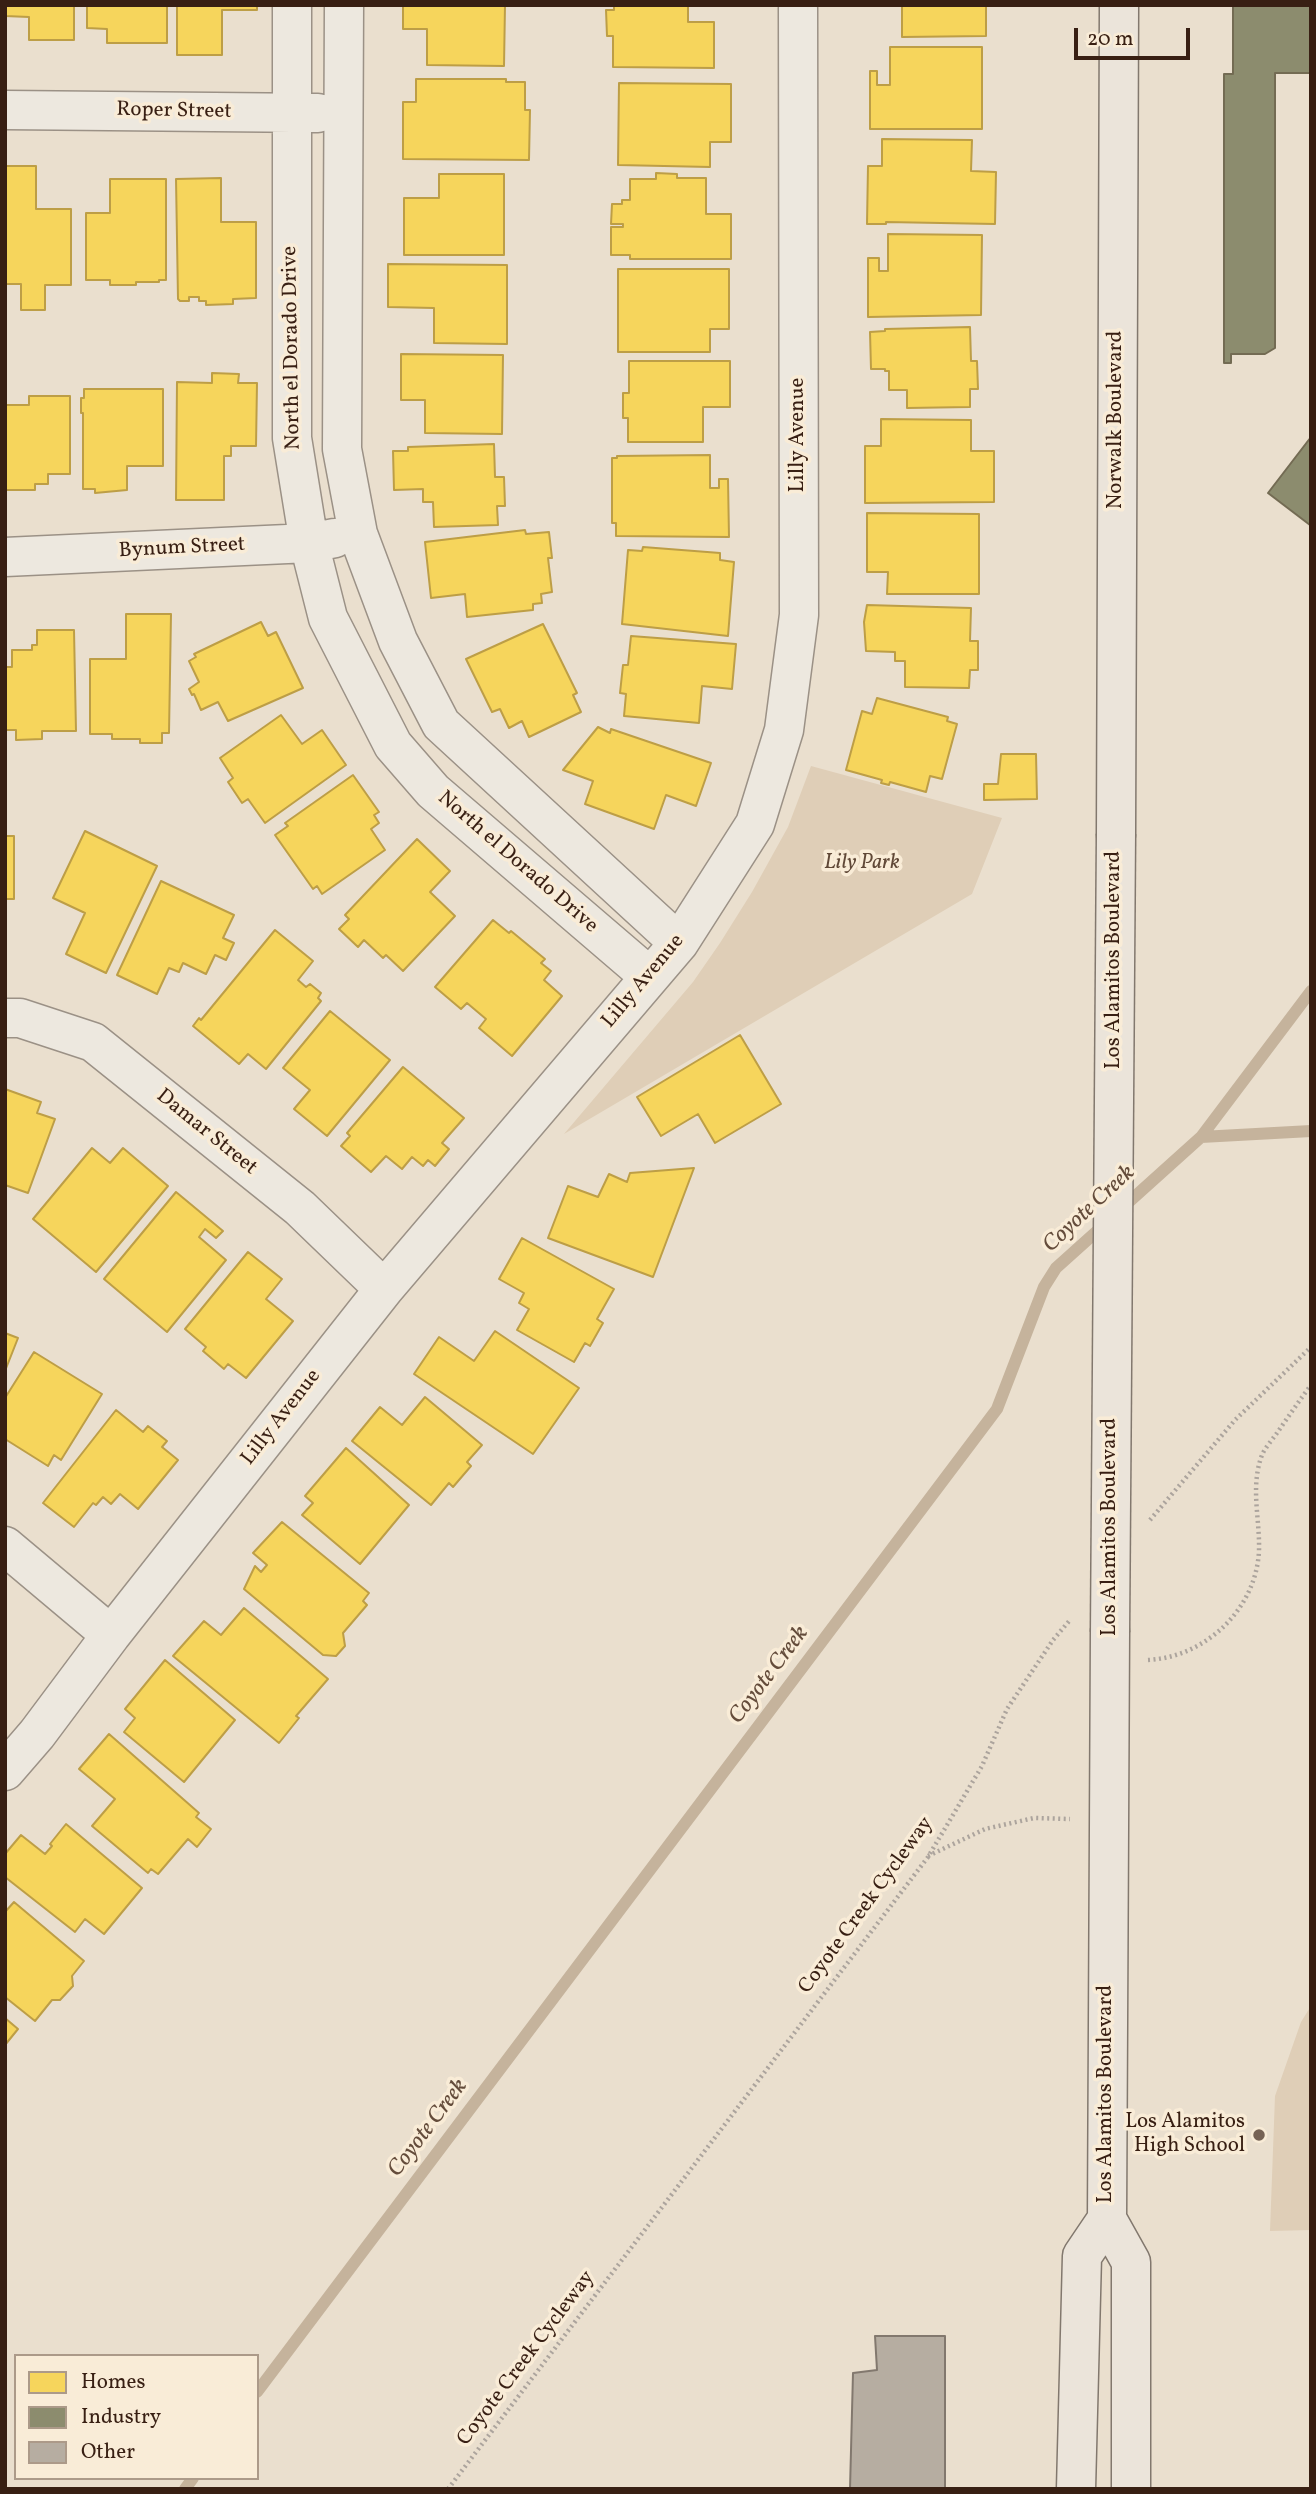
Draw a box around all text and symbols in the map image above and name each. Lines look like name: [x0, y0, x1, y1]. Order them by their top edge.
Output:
scale bar: [1078, 14, 1194, 58]
text: 20 m: [1087, 25, 1133, 54]
street label: Roper Street: [116, 98, 232, 126]
street label: North el Dorado Drive: [279, 246, 307, 450]
street label: Norwalk Boulevard: [1104, 331, 1130, 509]
street label: Lilly Avenue: [786, 378, 812, 492]
street label: Bynum Street: [118, 533, 246, 565]
street label: North el Dorado Drive: [432, 786, 602, 940]
park label: Lily Park: [824, 851, 900, 877]
street label: Los Alamitos Boulevard: [1102, 851, 1128, 1069]
street label: Lilly Avenue: [597, 930, 691, 1034]
street label: Damar Street: [150, 1085, 262, 1181]
water label: Coyote Creek: [1038, 1160, 1142, 1260]
street label: Lilly Avenue: [237, 1365, 327, 1471]
street label: Los Alamitos Boulevard: [1098, 1418, 1124, 1636]
water label: Coyote Creek: [724, 1621, 816, 1731]
street label: Coyote Creek Cycleway: [794, 1813, 940, 1999]
street label: Los Alamitos Boulevard: [1094, 1985, 1120, 2203]
water label: Coyote Creek: [383, 2074, 475, 2184]
place label: Los Alamitos High School: [1125, 2110, 1245, 2160]
marker: Los Alamitos High School: [1251, 2127, 1267, 2143]
street label: Coyote Creek Cycleway: [453, 2266, 601, 2452]
legend: [14, 2354, 259, 2480]
text: Homes: [81, 2368, 146, 2397]
text: Industry: [81, 2403, 161, 2432]
text: Other: [81, 2438, 135, 2467]

